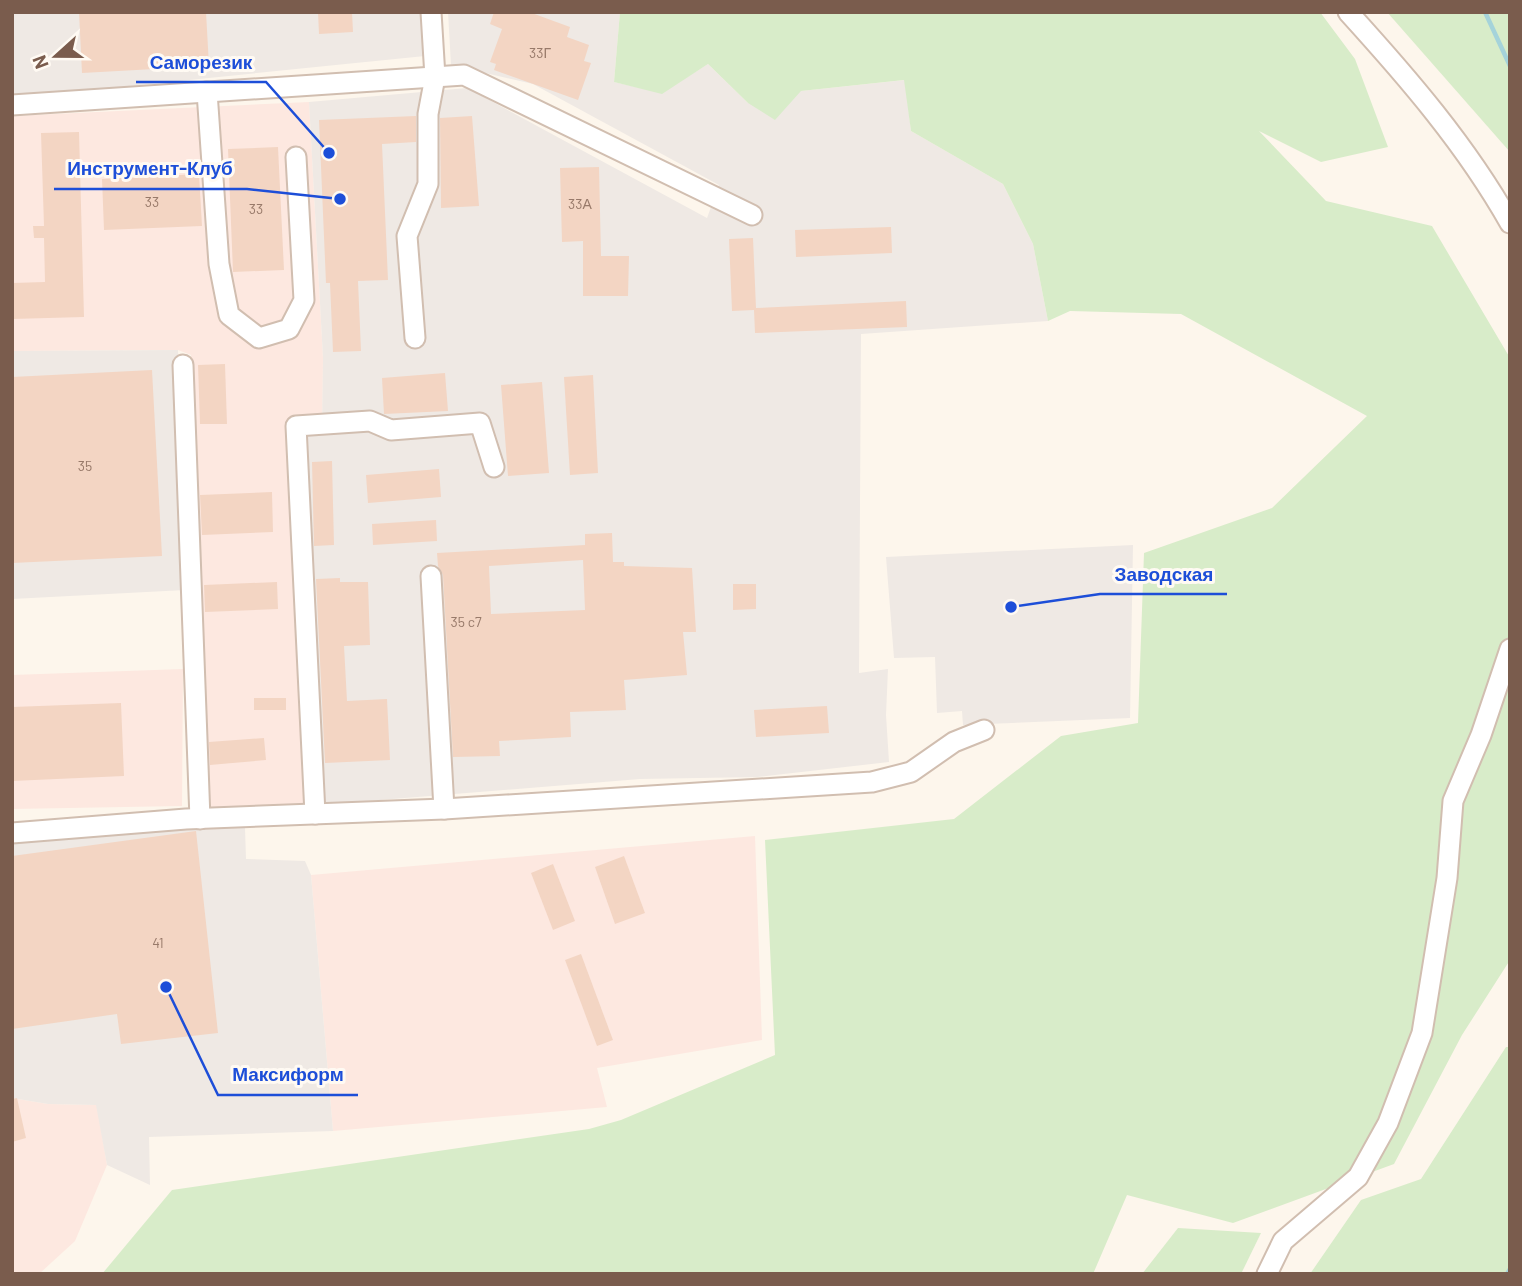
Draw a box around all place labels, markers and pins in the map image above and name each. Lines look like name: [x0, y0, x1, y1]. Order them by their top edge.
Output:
callout: Саморезик: [136, 42, 266, 82]
callout: Инструмент-Клуб: [54, 149, 247, 189]
callout: Заводская: [1100, 554, 1227, 594]
callout: Максиформ: [218, 1055, 358, 1095]

